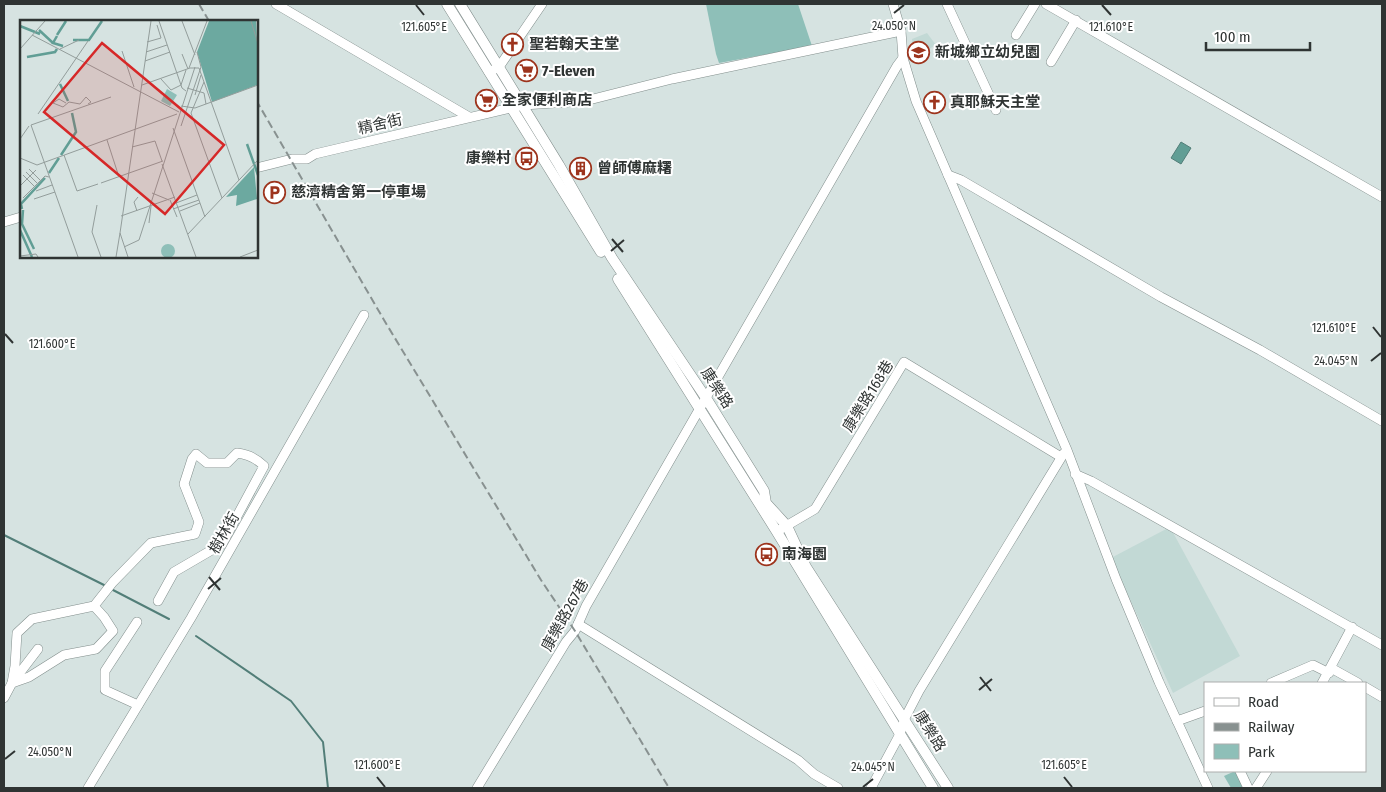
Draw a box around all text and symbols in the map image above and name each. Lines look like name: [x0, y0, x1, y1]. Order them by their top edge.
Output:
text: 24.050°N: [872, 19, 916, 33]
inset map: [20, 20, 258, 258]
text: 121.605°E: [401, 20, 447, 34]
text: 121.610°E: [1089, 20, 1134, 34]
scale bar: [1206, 20, 1310, 52]
text: 100 m: [1214, 28, 1251, 46]
church icon: 聖若翰天主堂: [501, 32, 525, 56]
place label: 聖若翰天主堂: [529, 35, 619, 53]
school or university icon: 新城鄉立幼兒園: [907, 40, 931, 64]
place label: 新城鄉立幼兒園: [935, 43, 1040, 61]
supermarket icon: 7-Eleven: [514, 59, 538, 83]
place label: 7-Eleven: [542, 62, 595, 80]
supermarket icon: 全家便利商店: [474, 88, 498, 112]
church icon: 真耶穌天主堂: [922, 90, 946, 114]
place label: 全家便利商店: [502, 91, 592, 109]
place label: 真耶穌天主堂: [950, 93, 1040, 111]
street label: 精舍街: [356, 110, 404, 138]
bus stop icon: 康樂村: [515, 146, 539, 170]
place label: 康樂村: [466, 149, 511, 167]
building icon: 曾師傅麻糬: [569, 156, 593, 180]
place label: 曾師傅麻糬: [597, 159, 672, 177]
parking icon: 慈濟精舍第一停車場: [263, 180, 287, 204]
place label: 慈濟精舍第一停車場: [291, 183, 426, 201]
text: 121.610°E: [1312, 321, 1357, 335]
text: 121.600°E: [29, 337, 76, 351]
text: 24.045°N: [1314, 354, 1358, 368]
street label: 康樂路168巷: [839, 357, 897, 435]
street label: 康樂路: [697, 364, 737, 412]
street label: 樹林街: [205, 509, 243, 557]
bus stop icon: 南海園: [754, 542, 778, 566]
place label: 南海園: [782, 545, 827, 563]
street label: 康樂路267巷: [538, 576, 592, 654]
legend: [1204, 682, 1366, 772]
text: Road: [1248, 693, 1279, 711]
street label: 康樂路: [910, 707, 950, 755]
text: Railway: [1248, 718, 1295, 736]
text: Park: [1248, 743, 1275, 761]
text: 24.050°N: [28, 745, 72, 759]
text: 121.600°E: [354, 758, 401, 772]
text: 121.605°E: [1041, 758, 1087, 772]
text: 24.045°N: [851, 760, 895, 774]

